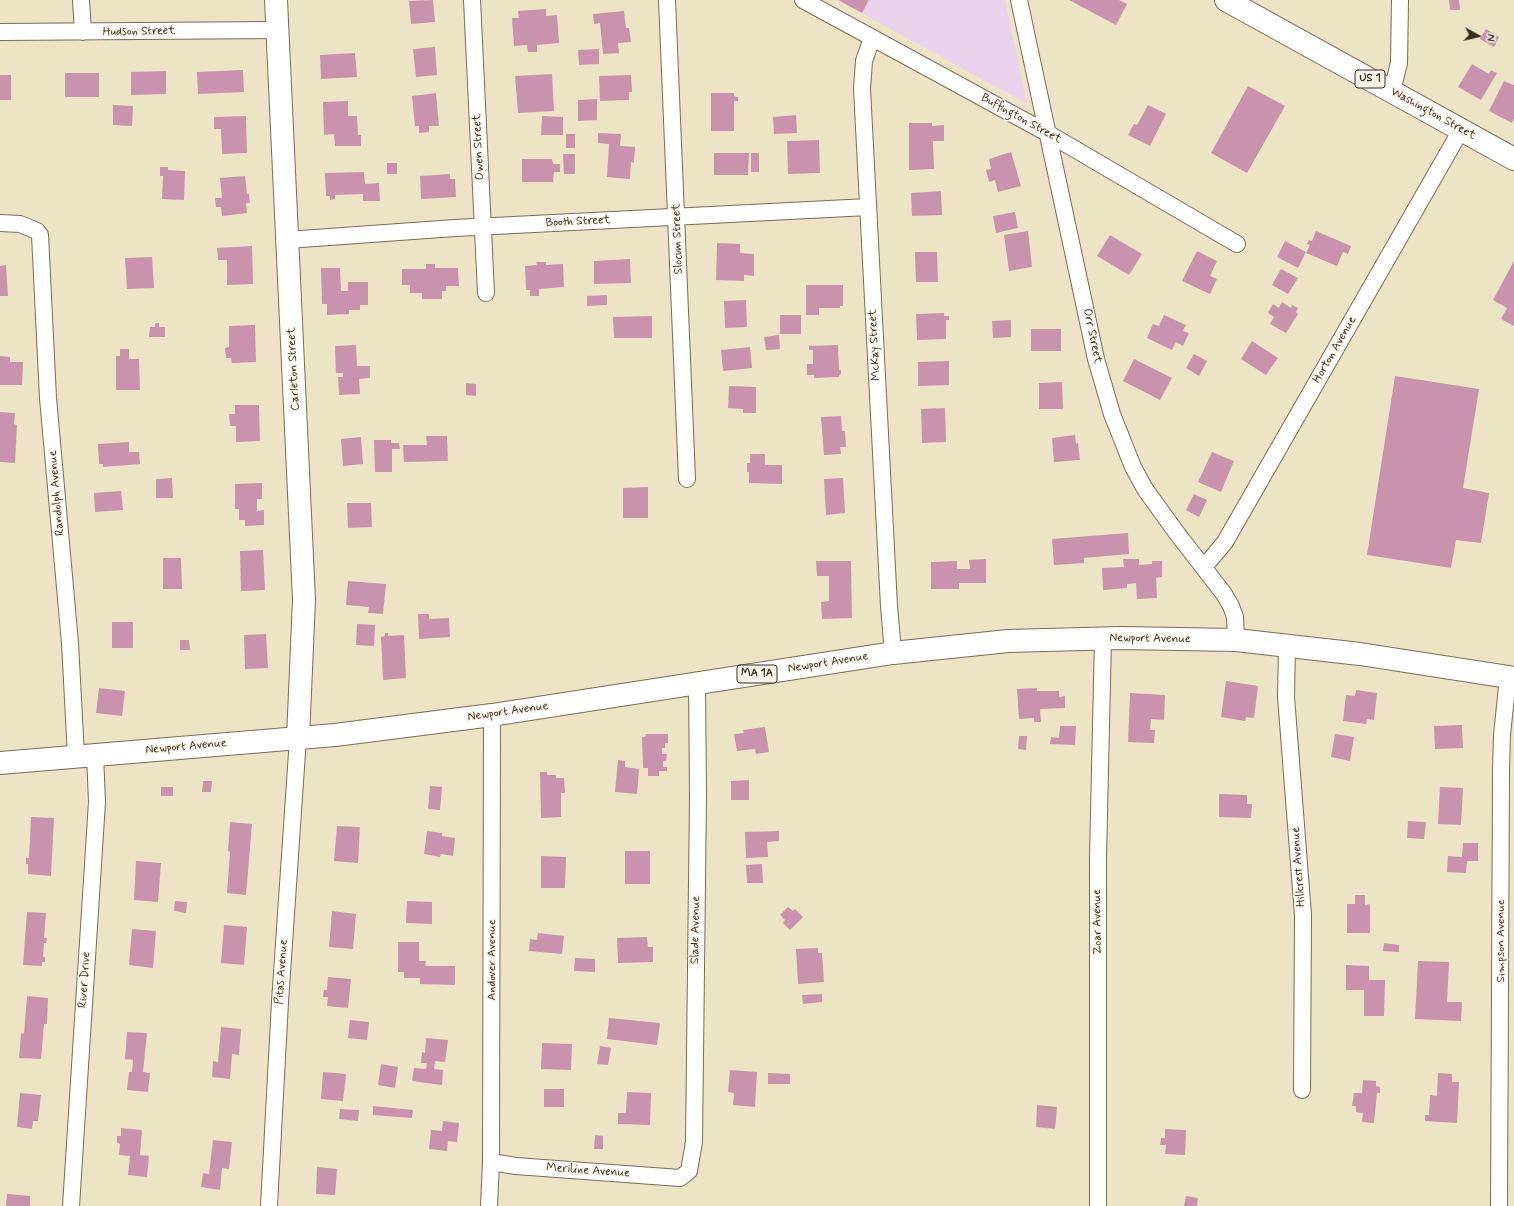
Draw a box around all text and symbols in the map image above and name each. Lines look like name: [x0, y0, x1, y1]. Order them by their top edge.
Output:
north arrow: [1458, 16, 1498, 56]
street label: Hudson Street: [103, 24, 175, 40]
text: N: [1482, 33, 1497, 42]
road number: US 1: [1355, 70, 1385, 88]
street label: Washington Street: [1388, 85, 1478, 143]
street label: Buffington Street: [978, 91, 1064, 147]
street label: Owen Street: [470, 114, 488, 180]
street label: Slocum Street: [670, 203, 686, 275]
street label: Booth Street: [545, 213, 611, 231]
street label: Orr Street: [1079, 307, 1105, 365]
street label: McKay Street: [866, 309, 884, 381]
street label: Horton Avenue: [1310, 314, 1360, 386]
street label: Carleton Street: [285, 327, 303, 411]
street label: Randolph Avenue: [46, 450, 68, 536]
street label: Newport Avenue: [1109, 631, 1191, 647]
street label: Newport Avenue: [787, 650, 869, 676]
road number: MA 1A: [737, 665, 777, 683]
street label: Newport Avenue: [467, 699, 549, 725]
street label: Newport Avenue: [145, 736, 227, 758]
street label: Hillcrest Avenue: [1289, 827, 1309, 907]
street label: Zoar Avenue: [1090, 889, 1106, 955]
street label: Slade Avenue: [688, 896, 704, 964]
street label: Simpson Avenue: [1494, 899, 1508, 983]
street label: Andover Avenue: [485, 919, 499, 1001]
street label: Pitas Avenue: [273, 939, 291, 1005]
street label: River Drive: [76, 951, 94, 1009]
street label: Meriline Avenue: [546, 1161, 630, 1181]

